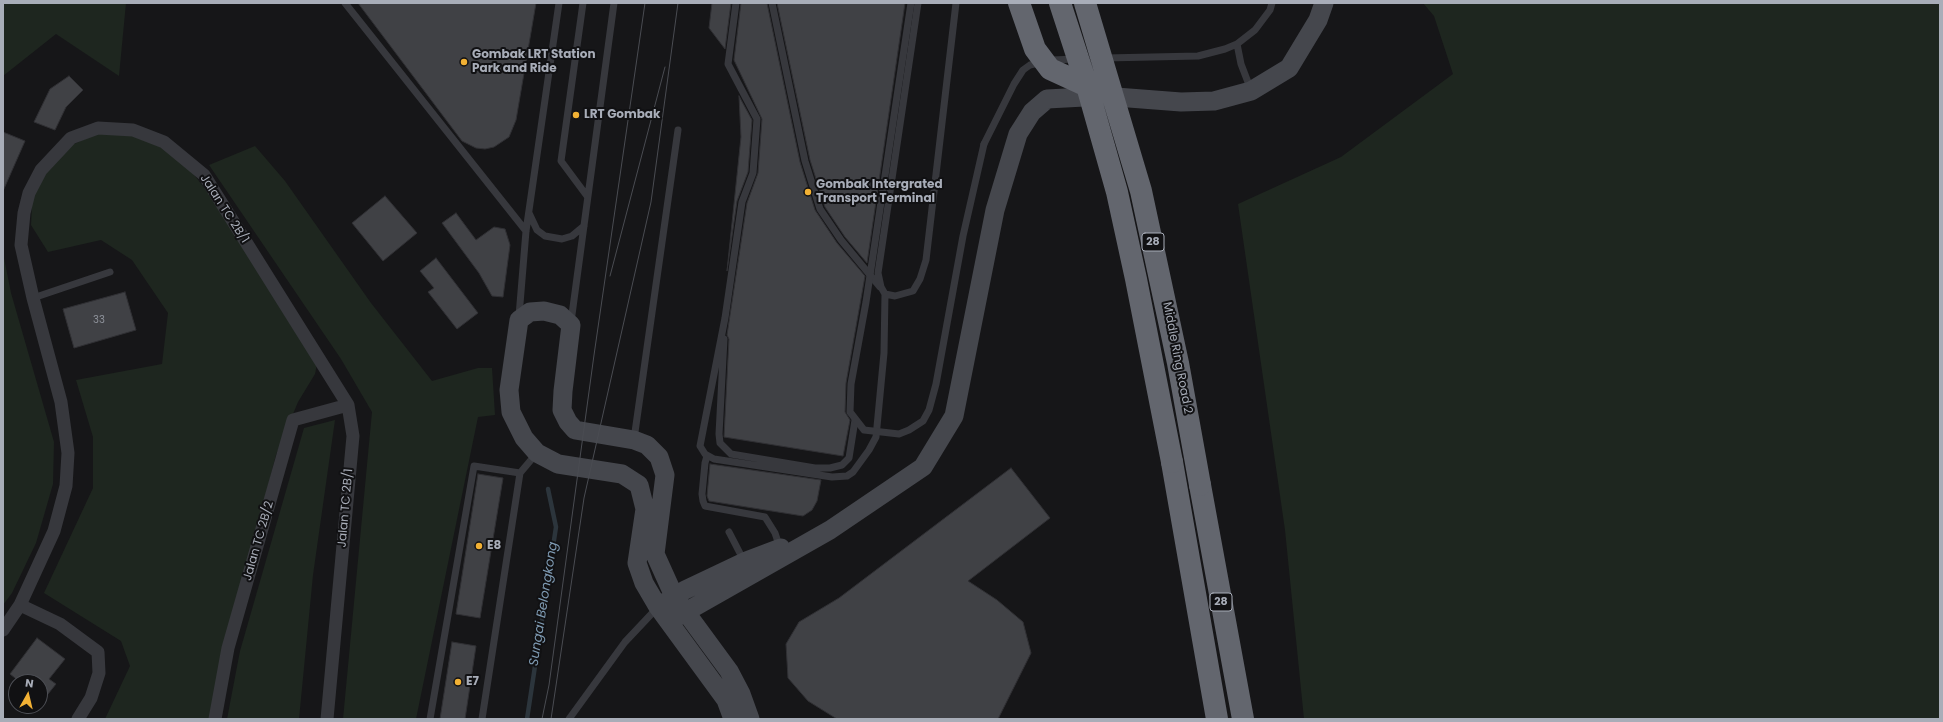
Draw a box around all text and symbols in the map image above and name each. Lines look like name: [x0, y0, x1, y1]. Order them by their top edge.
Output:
place label: Gombak LRT Station Park and Ride: [472, 48, 595, 76]
marker: Gombak LRT Station Park and Ride: [459, 57, 469, 67]
place label: LRT Gombak: [584, 108, 660, 122]
marker: LRT Gombak: [571, 110, 581, 120]
street label: Jalan TC 2B/1: [196, 172, 252, 246]
place label: Gombak Intergrated Transport Terminal: [816, 178, 943, 206]
marker: Gombak Intergrated Transport Terminal: [803, 187, 813, 197]
road number: 28: [1142, 233, 1164, 251]
street label: Middle Ring Road 2: [1159, 301, 1195, 415]
house number: 33: [93, 314, 105, 326]
street label: Jalan TC 2B/1: [335, 468, 357, 548]
street label: Jalan TC 2B/2: [241, 499, 277, 583]
place label: E8: [487, 539, 501, 553]
marker: E8: [474, 541, 484, 551]
water label: Sungai Belongkong: [526, 541, 562, 667]
road number: 28: [1210, 593, 1232, 611]
north arrow: [8, 674, 48, 714]
text: N: [24, 675, 35, 692]
place label: E7: [466, 675, 479, 689]
marker: E7: [453, 677, 463, 687]

